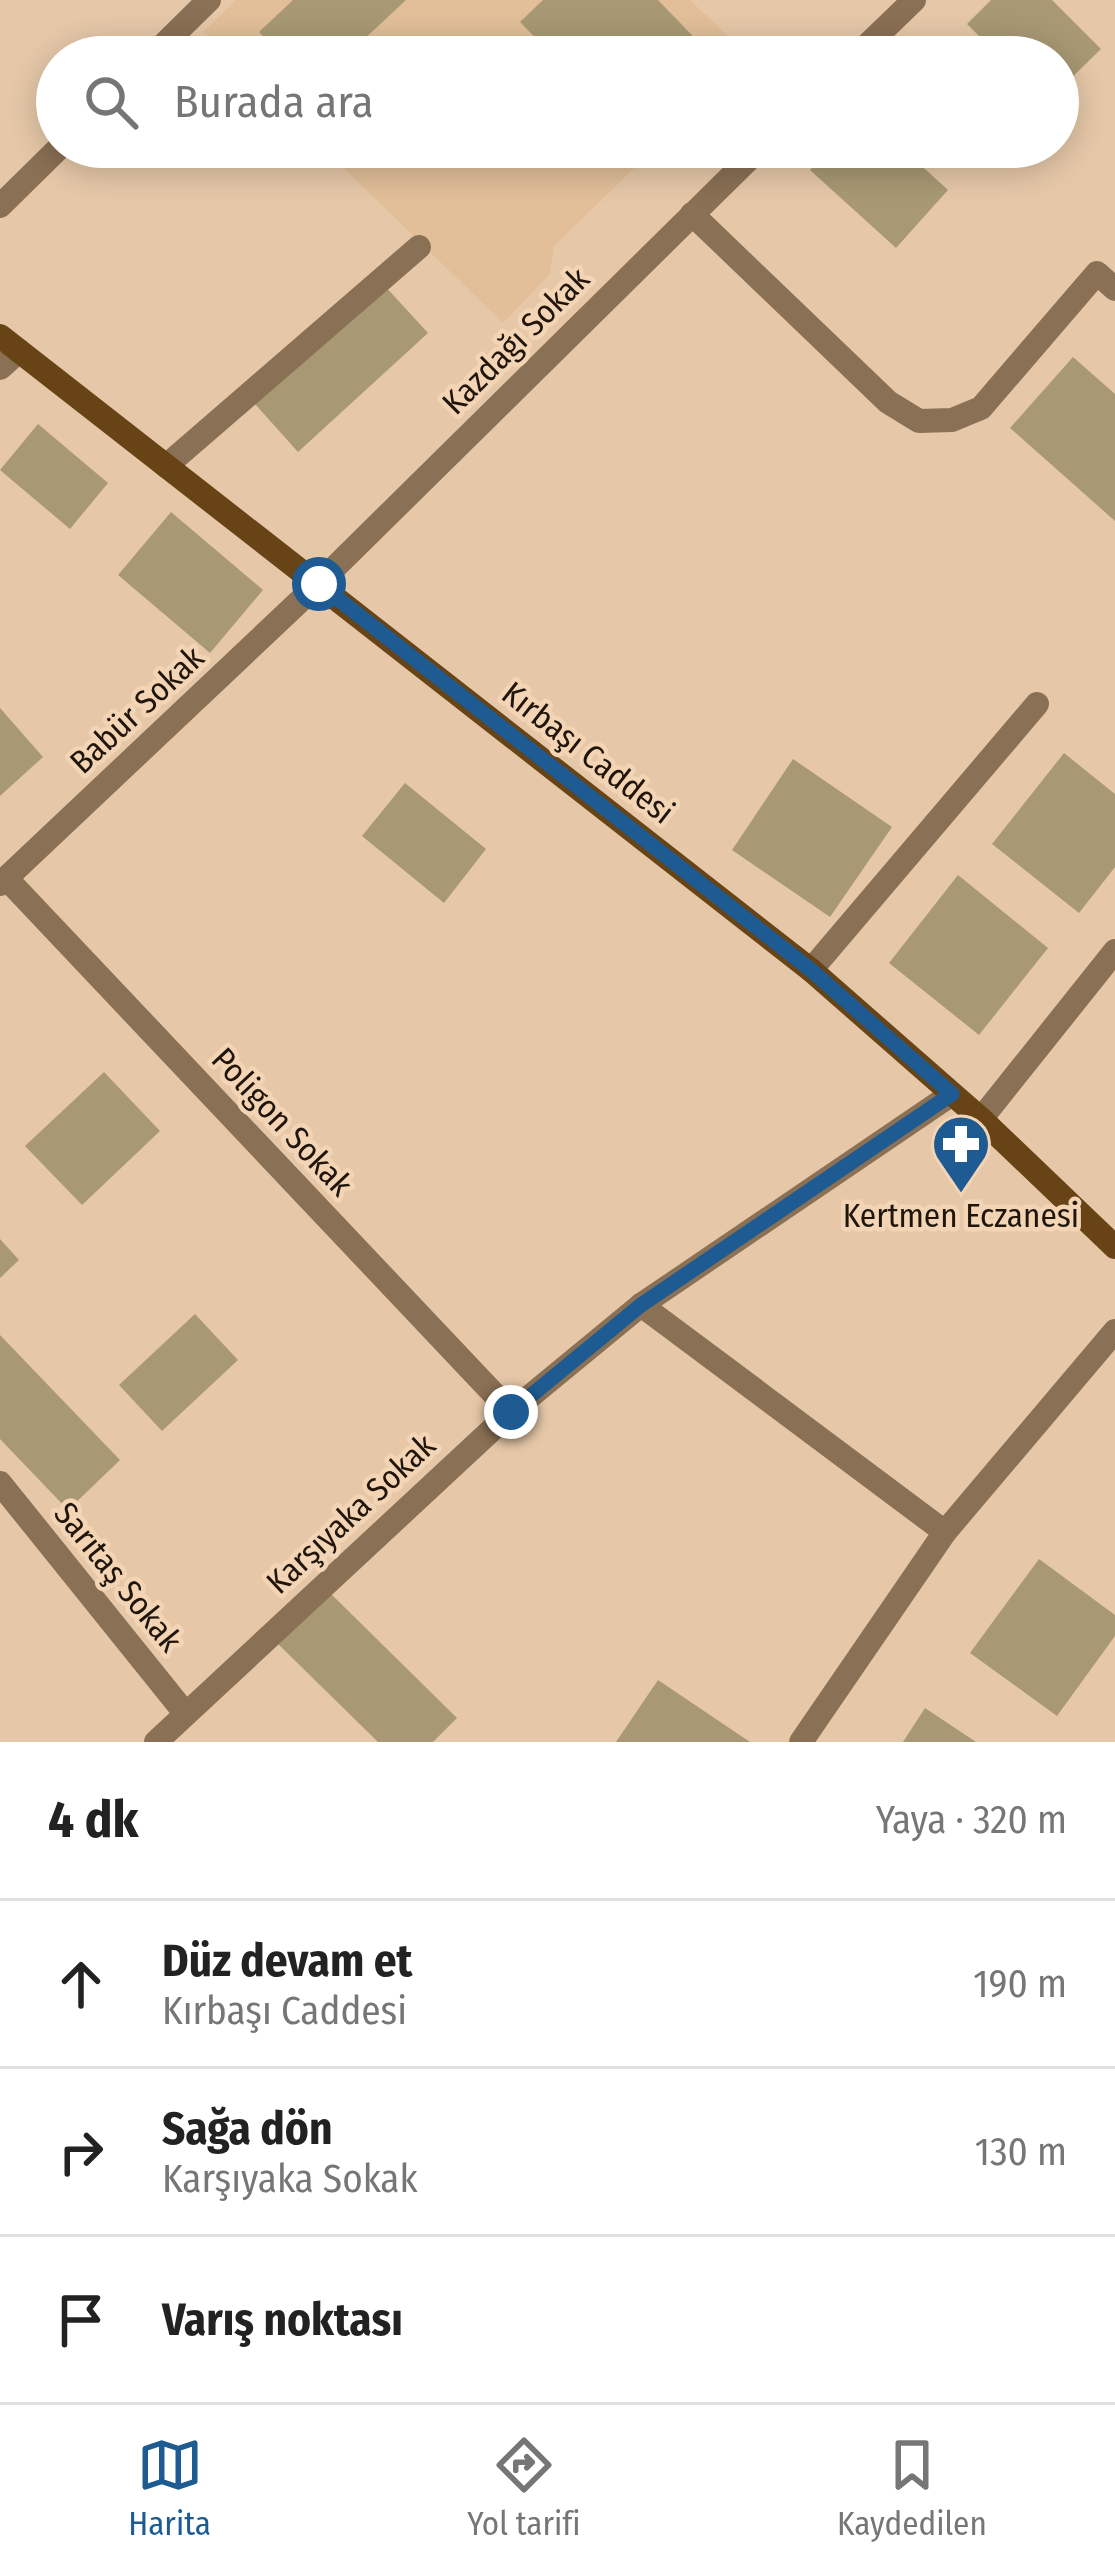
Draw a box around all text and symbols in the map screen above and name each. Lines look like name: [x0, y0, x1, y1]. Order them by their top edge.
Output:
search box: [36, 36, 1079, 168]
icon: search: [78, 69, 144, 135]
text: Burada ara: [174, 75, 374, 129]
street label: Kazdağı Sokak: [434, 259, 598, 423]
route start: [292, 557, 346, 611]
street label: Babür Sokak: [62, 638, 213, 782]
street label: Kırbaşı Caddesi: [494, 673, 682, 833]
street label: Poligon Sokak: [203, 1039, 361, 1205]
pharmacy icon: Kertmen Eczanesi: [930, 1113, 992, 1195]
place label: Kertmen Eczanesi: [843, 1196, 1079, 1236]
route end: [484, 1385, 538, 1439]
street label: Karşıyaka Sokak: [258, 1425, 444, 1602]
street label: Sarıtaş Sokak: [46, 1494, 191, 1660]
text: 4 dk: [48, 1789, 139, 1851]
text: Yaya · 320 m: [876, 1797, 1067, 1843]
text: Düz devam et: [162, 1934, 412, 1988]
icon: ahead: [48, 1951, 114, 2017]
text: 190 m: [973, 1961, 1067, 2007]
text: Kırbaşı Caddesi: [162, 1988, 407, 2034]
text: Sağa dön: [162, 2102, 332, 2156]
icon: right: [48, 2119, 114, 2185]
text: 130 m: [975, 2129, 1067, 2175]
text: Karşıyaka Sokak: [162, 2156, 418, 2202]
icon: arrive: [48, 2287, 114, 2353]
text: Varış noktası: [162, 2293, 403, 2347]
tab: Harita: [128, 2432, 211, 2544]
tab: Yol tarifi: [467, 2432, 581, 2544]
tab: Kaydedilen: [837, 2432, 987, 2544]

